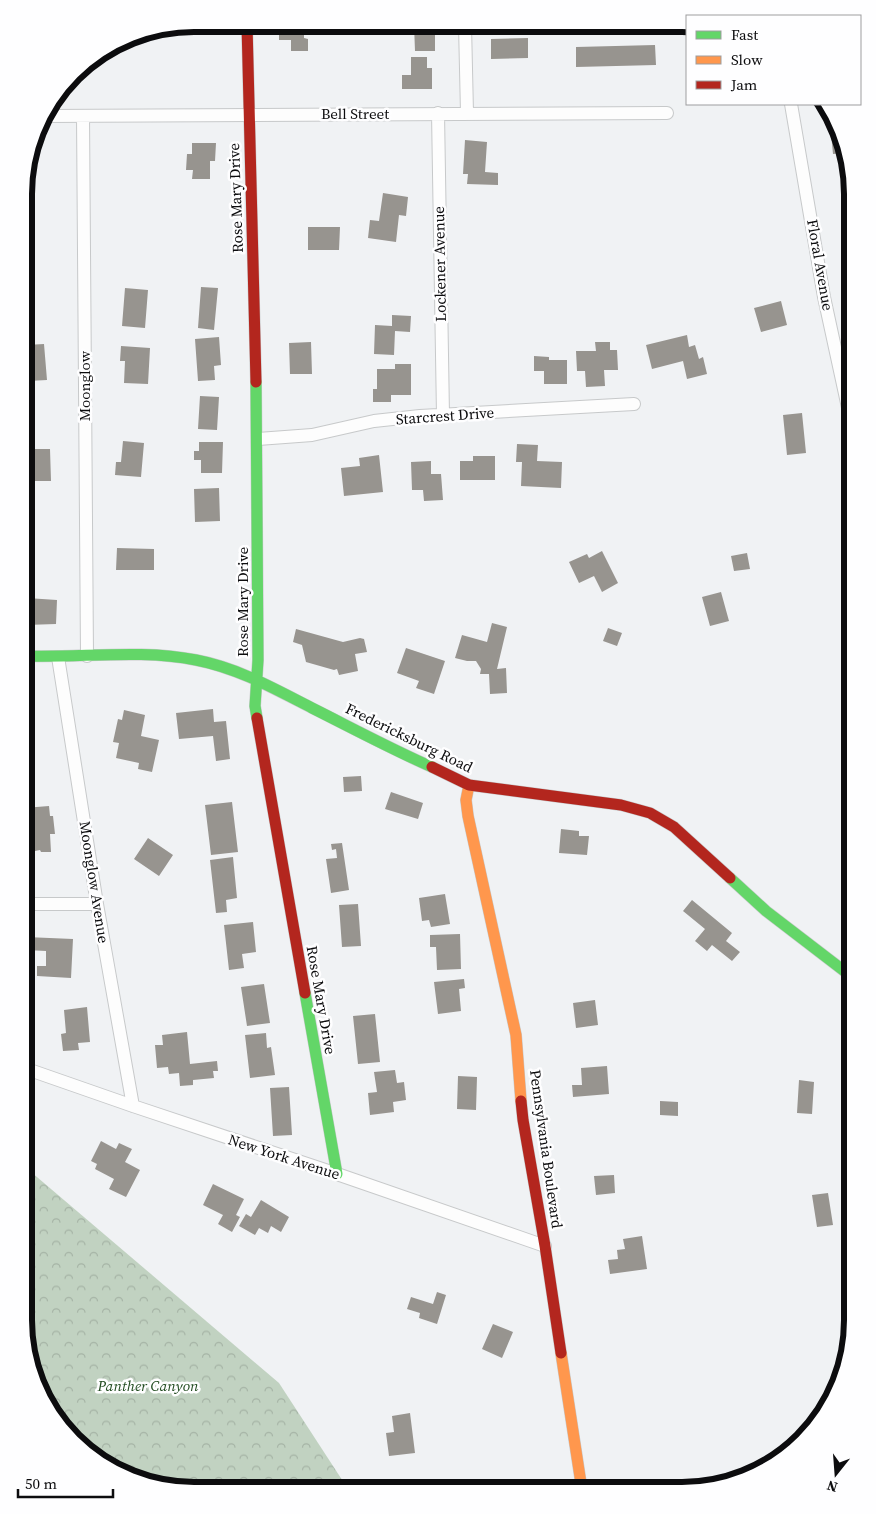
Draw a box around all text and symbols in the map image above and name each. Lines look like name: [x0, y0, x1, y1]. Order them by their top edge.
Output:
legend: [686, 15, 861, 105]
text: Fast: [731, 24, 758, 45]
text: Slow: [731, 49, 763, 70]
text: Jam: [730, 74, 758, 95]
street label: Bell Street: [321, 103, 389, 124]
street label: Rose Mary Drive: [223, 142, 248, 253]
street label: Lockener Avenue: [428, 206, 451, 322]
street label: Floral Avenue: [802, 218, 839, 313]
street label: Moonglow: [74, 350, 95, 421]
street label: Starcrest Drive: [395, 402, 495, 429]
street label: Rose Mary Drive: [232, 547, 253, 657]
street label: Fredericksburg Road: [342, 698, 477, 778]
street label: Moonglow Avenue: [74, 819, 115, 945]
street label: Rose Mary Drive: [302, 944, 341, 1056]
street label: Pennsylvania Boulevard: [525, 1068, 568, 1230]
street label: New York Avenue: [226, 1129, 343, 1185]
park label: Panther Canyon: [96, 1375, 199, 1396]
north arrow: [811, 1449, 861, 1499]
scale bar: [18, 1466, 112, 1498]
text: 50 m: [25, 1473, 57, 1494]
text: N: [824, 1475, 840, 1497]

